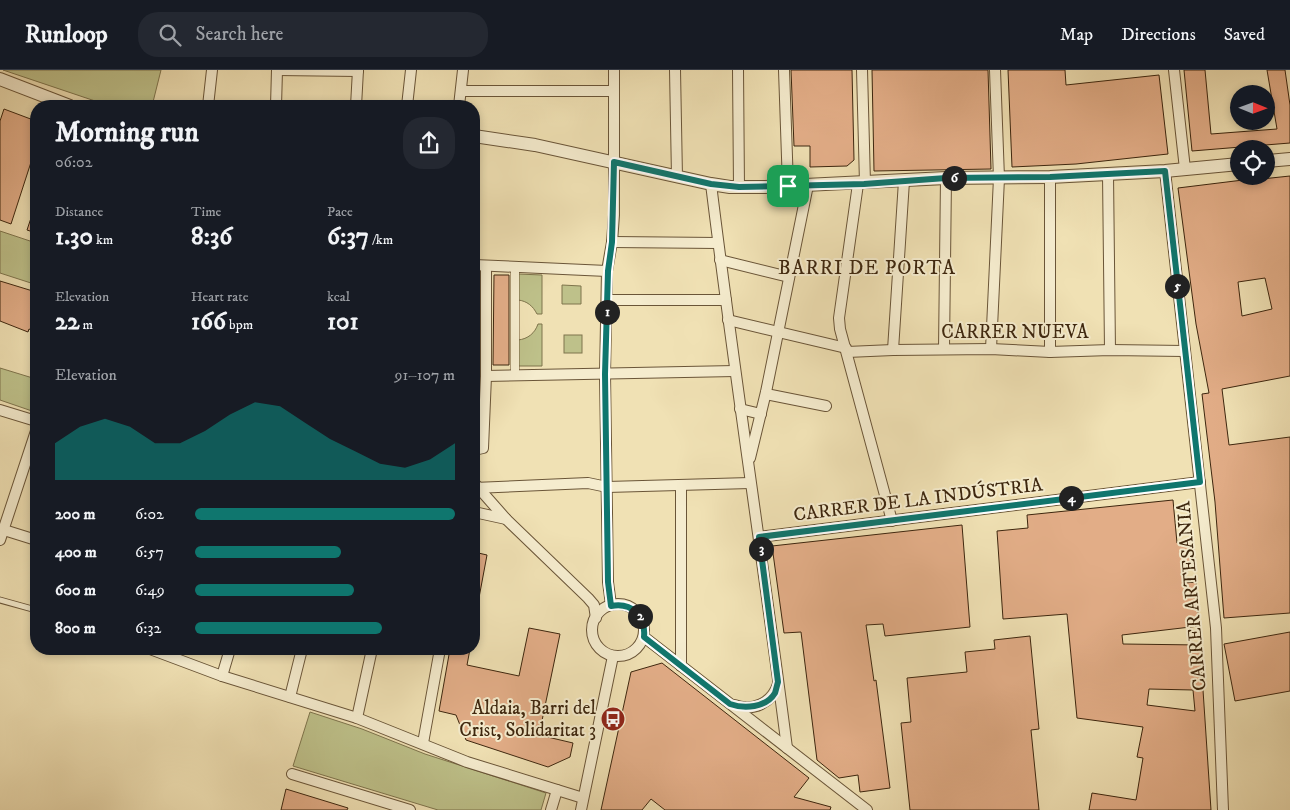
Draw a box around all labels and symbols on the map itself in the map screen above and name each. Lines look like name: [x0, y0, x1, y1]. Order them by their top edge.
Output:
north arrow: [1230, 85, 1275, 130]
pin: [767, 165, 809, 207]
pin: 6: [942, 166, 966, 190]
district label: BARRI DE PORTA: [778, 256, 956, 281]
pin: 5: [1164, 274, 1190, 298]
pin: 1: [594, 300, 620, 324]
street label: CARRER NUEVA: [941, 321, 1090, 344]
street label: CARRER DE LA INDÚSTRIA: [792, 471, 1045, 527]
pin: 4: [1058, 486, 1084, 510]
street label: CARRER ARTESANIA: [1172, 499, 1212, 692]
pin: 3: [748, 536, 774, 562]
pin: 2: [628, 604, 652, 628]
place label: Aldaia, Barri del Crist, Solidaritat 3: [459, 697, 596, 742]
bus stop icon: Aldaia, Barri del Crist, Solidaritat 3: [600, 706, 626, 732]

